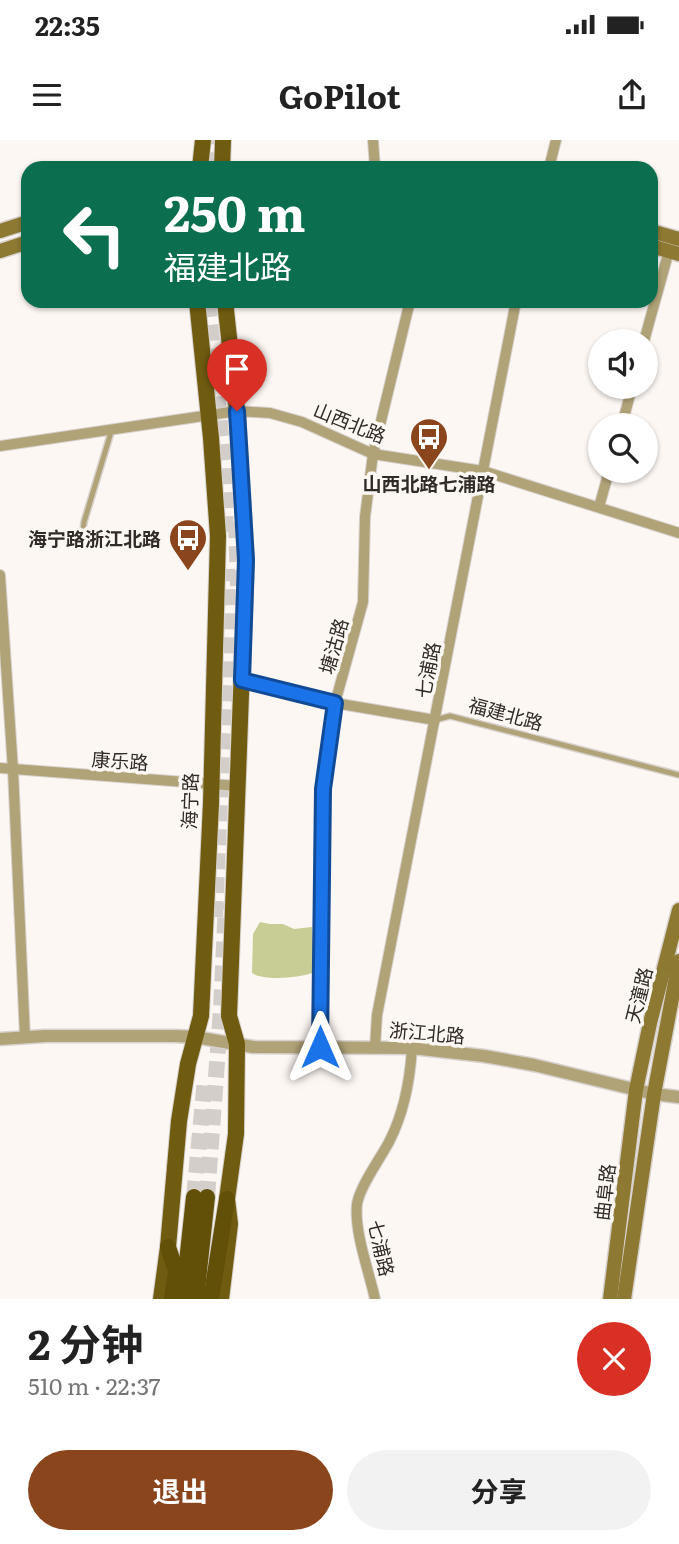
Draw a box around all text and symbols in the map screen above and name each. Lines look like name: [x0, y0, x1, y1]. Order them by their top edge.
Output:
text: 22:35: [35, 5, 100, 44]
text: GoPilot: [278, 71, 401, 119]
icon: menu: [28, 76, 66, 114]
icon: share: [613, 76, 651, 114]
text: 250 m: [164, 174, 306, 247]
icon: left: [49, 189, 140, 280]
text: 福建北路: [164, 241, 292, 289]
map controls: [588, 329, 658, 483]
button: sound: [588, 329, 658, 399]
pin: [207, 339, 267, 411]
icon: arrive: [218, 350, 256, 388]
street label: 山西北路: [310, 395, 390, 449]
button: search: [588, 413, 658, 483]
bus stop icon: 山西北路七浦路: [408, 416, 450, 471]
place label: 山西北路七浦路: [362, 469, 496, 497]
bus stop icon: 海宁路浙江北路: [167, 517, 209, 572]
place label: 海宁路浙江北路: [28, 524, 161, 552]
street label: 塘沽路: [312, 615, 354, 677]
street label: 七浦路: [408, 639, 446, 701]
street label: 福建北路: [466, 690, 546, 736]
street label: 康乐路: [91, 744, 149, 776]
street label: 海宁路: [174, 772, 204, 830]
street label: 天潼路: [618, 964, 658, 1026]
position arrow: [283, 1010, 357, 1084]
street label: 浙江北路: [388, 1015, 466, 1049]
street label: 曲阜路: [587, 1162, 621, 1222]
street label: 七浦路: [362, 1217, 402, 1279]
text: 2 分钟: [28, 1311, 143, 1373]
button: close: [577, 1322, 651, 1396]
text: 510 m · 22:37: [28, 1368, 160, 1402]
button: 退出: [28, 1450, 333, 1530]
button: 分享: [347, 1450, 651, 1530]

